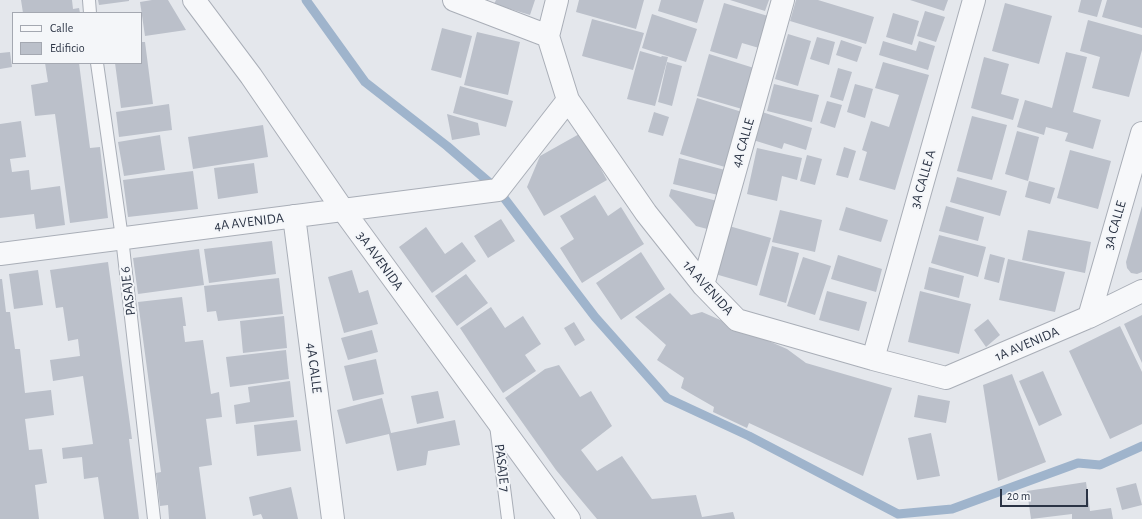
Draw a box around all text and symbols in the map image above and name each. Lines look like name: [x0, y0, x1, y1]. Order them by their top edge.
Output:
legend: [12, 12, 142, 64]
text: Calle: [50, 22, 73, 34]
text: Edificio: [50, 42, 85, 54]
street label: 4A CALLE: [728, 116, 758, 170]
street label: 3A CALLE A: [907, 148, 939, 210]
street label: 3A CALLE: [1100, 199, 1130, 251]
street label: 4A AVENIDA: [213, 209, 285, 235]
street label: 3A AVENIDA: [353, 228, 407, 294]
street label: 1A AVENIDA: [679, 257, 737, 319]
street label: PASAJE 6: [117, 265, 139, 317]
street label: 1A AVENIDA: [992, 323, 1062, 365]
street label: 4A CALLE: [303, 342, 325, 394]
street label: PASAJE 7: [491, 443, 513, 493]
scale bar: [1002, 481, 1090, 507]
text: 20 m: [1007, 490, 1030, 502]

